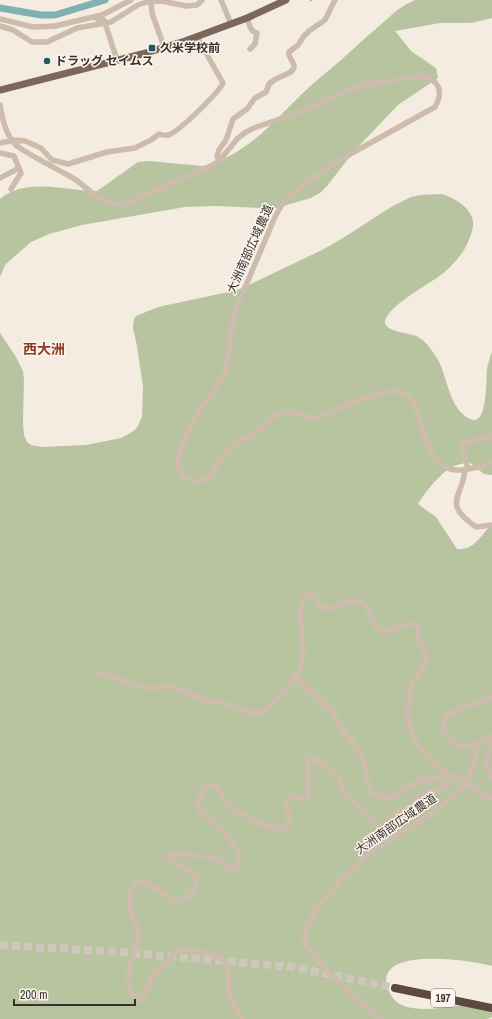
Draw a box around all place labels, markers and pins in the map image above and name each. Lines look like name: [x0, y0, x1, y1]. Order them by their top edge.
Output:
place label: 久米学校前: [160, 40, 220, 56]
marker: 久米学校前: [147, 43, 157, 53]
place label: ドラッグ セイムス: [55, 53, 154, 69]
marker: ドラッグ セイムス: [42, 56, 52, 66]

